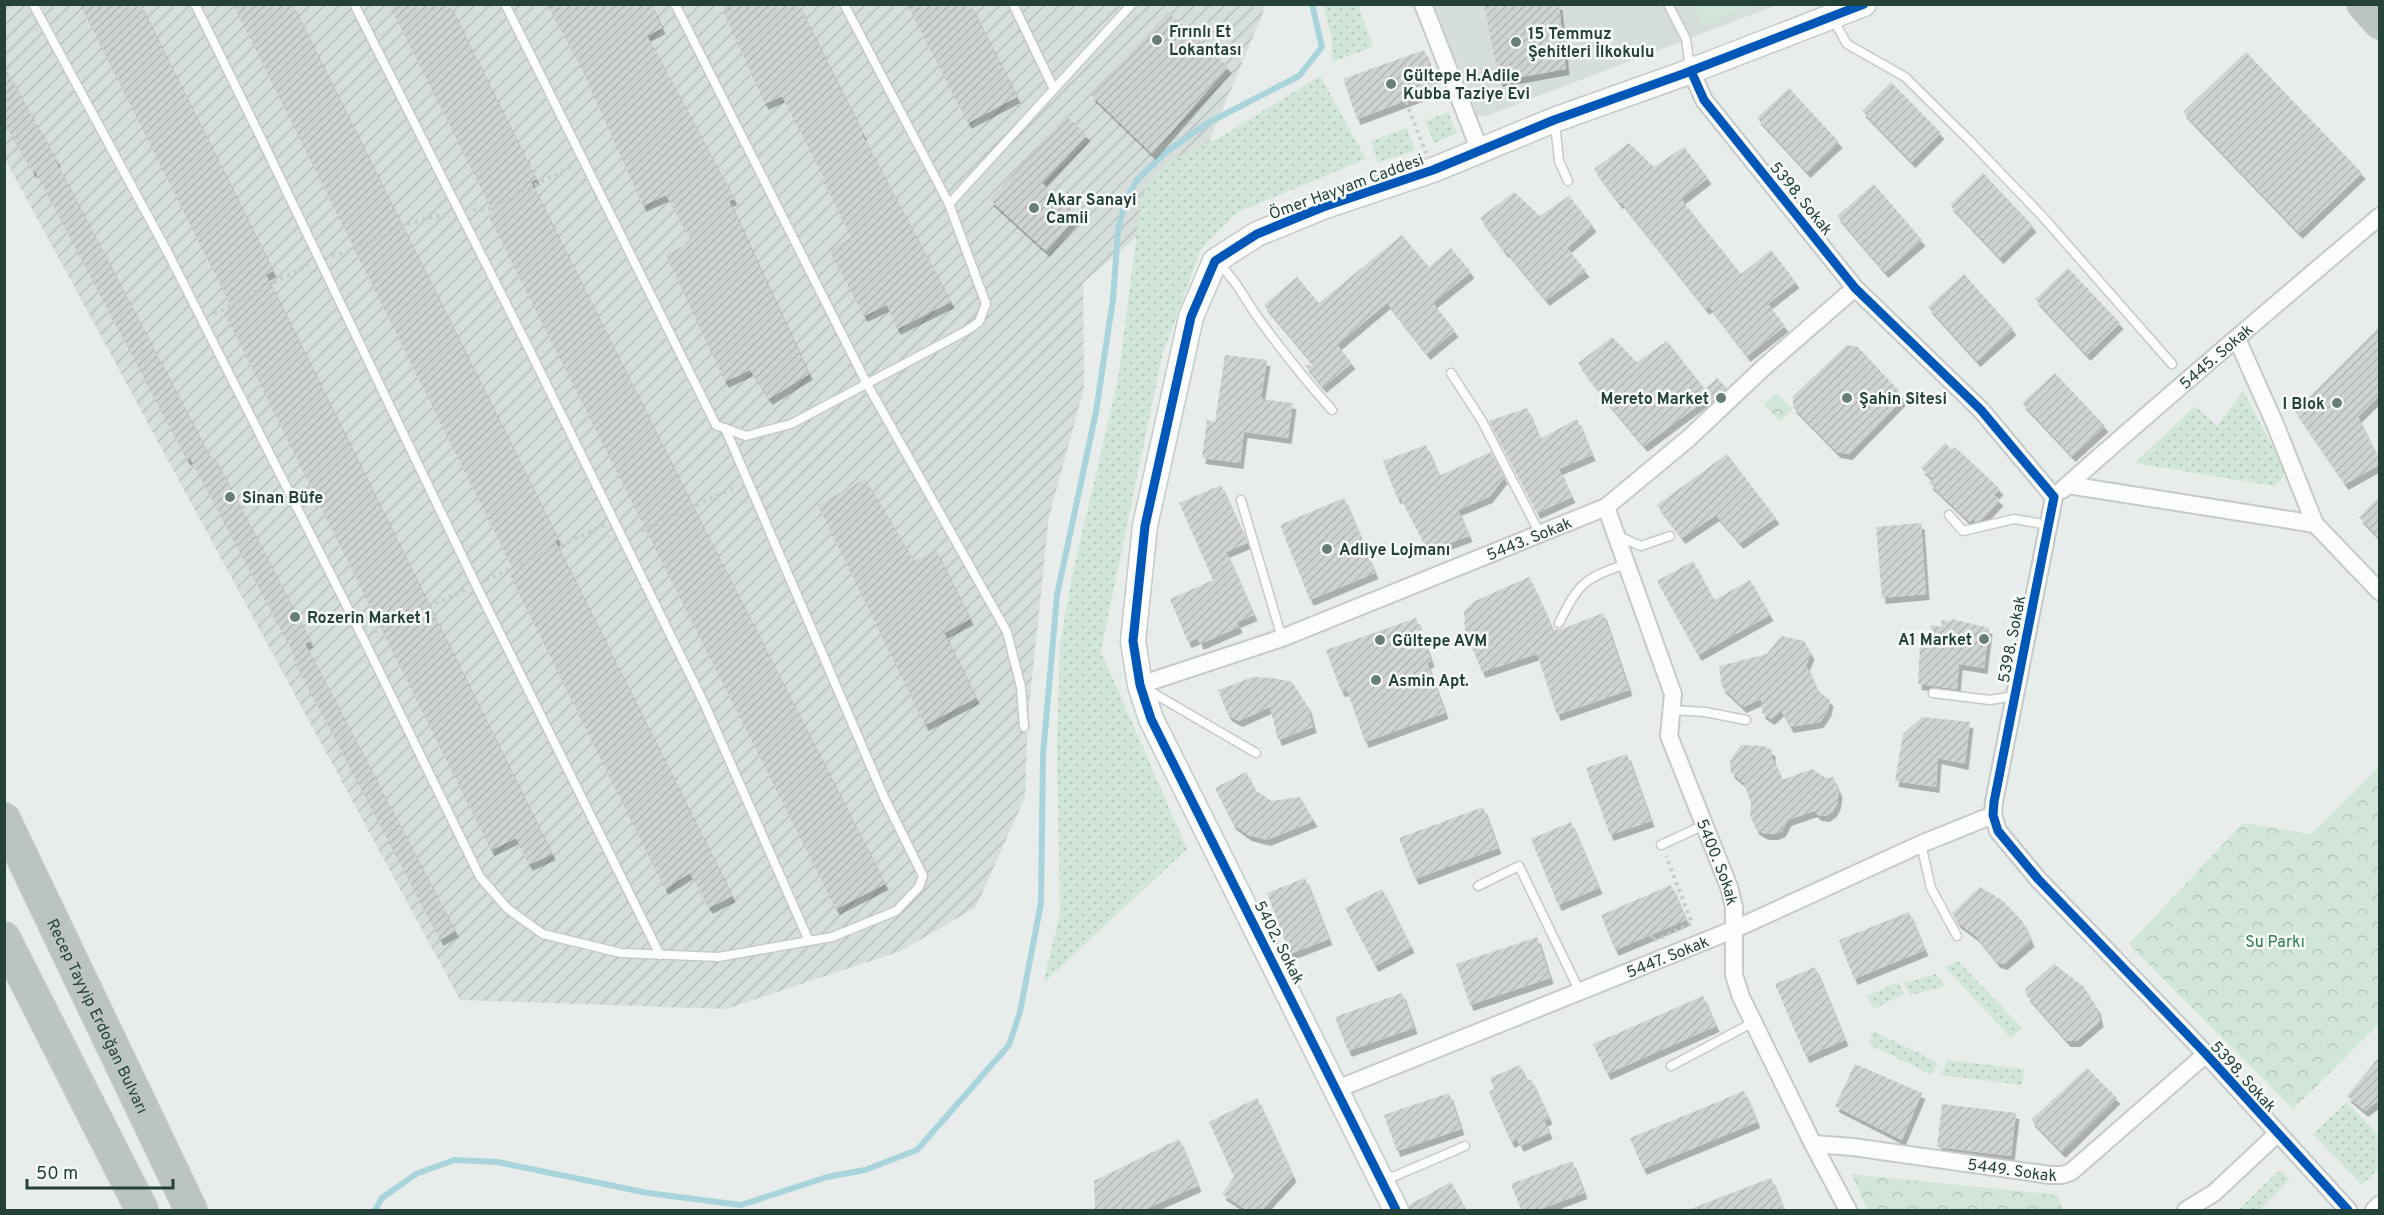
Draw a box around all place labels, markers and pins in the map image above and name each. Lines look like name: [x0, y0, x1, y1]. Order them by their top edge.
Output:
place label: Fırınlı Et Lokantası: [1169, 23, 1242, 61]
place label: 15 Temmuz Şehitleri İlkokulu: [1528, 25, 1654, 63]
marker: Fırınlı Et Lokantası: [1150, 33, 1164, 47]
marker: 15 Temmuz Şehitleri İlkokulu: [1509, 35, 1523, 49]
place label: Gültepe H.Adile Kubba Taziye Evi: [1403, 67, 1530, 105]
marker: Gültepe H.Adile Kubba Taziye Evi: [1384, 77, 1398, 91]
place label: Akar Sanayi Camii: [1046, 191, 1137, 229]
marker: Akar Sanayi Camii: [1027, 201, 1041, 215]
place label: Mereto Market: [1601, 390, 1709, 410]
place label: Şahin Sitesi: [1859, 390, 1947, 410]
marker: Mereto Market: [1714, 391, 1728, 405]
marker: Şahin Sitesi: [1840, 391, 1854, 405]
place label: I Blok: [2283, 395, 2325, 415]
marker: I Blok: [2330, 396, 2344, 410]
place label: Sinan Büfe: [242, 489, 323, 509]
marker: Sinan Büfe: [223, 490, 237, 504]
place label: Adliye Lojmanı: [1339, 541, 1450, 561]
marker: Adliye Lojmanı: [1320, 542, 1334, 556]
place label: Rozerin Market 1: [307, 609, 431, 629]
marker: Rozerin Market 1: [288, 610, 302, 624]
place label: A1 Market: [1898, 631, 1972, 651]
place label: Gültepe AVM: [1392, 632, 1487, 652]
marker: A1 Market: [1977, 632, 1991, 646]
marker: Gültepe AVM: [1373, 633, 1387, 647]
place label: Asmin Apt.: [1388, 672, 1469, 692]
marker: Asmin Apt.: [1369, 673, 1383, 687]

